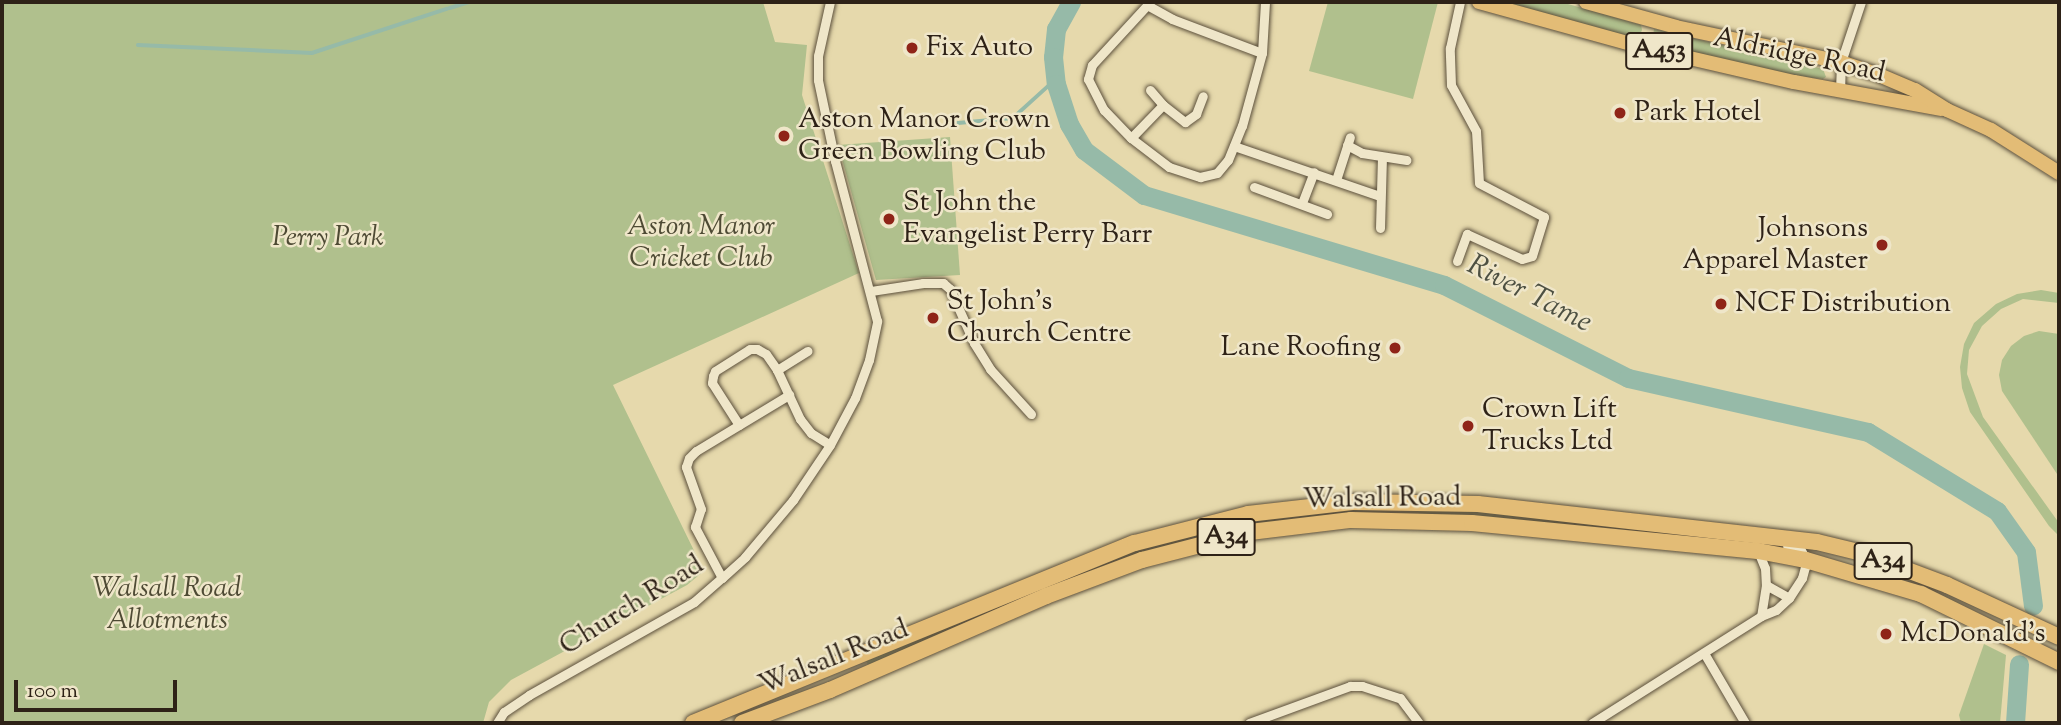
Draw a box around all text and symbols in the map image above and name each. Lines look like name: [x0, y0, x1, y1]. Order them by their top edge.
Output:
street label: Aldridge Road: [1710, 21, 1888, 91]
road number: A453: [1624, 28, 1694, 74]
place label: Fix Auto: [926, 31, 1033, 65]
marker: Fix Auto: [904, 40, 920, 56]
place label: Park Hotel: [1634, 96, 1761, 130]
place label: Aston Manor Crown Green Bowling Club: [798, 103, 1051, 169]
marker: Park Hotel: [1612, 105, 1628, 121]
marker: Aston Manor Crown Green Bowling Club: [776, 128, 792, 144]
place label: St John the Evangelist Perry Barr: [903, 186, 1152, 252]
park label: Aston Manor Cricket Club: [627, 210, 775, 276]
marker: St John the Evangelist Perry Barr: [881, 211, 897, 227]
place label: Johnsons Apparel Master: [1682, 212, 1868, 278]
park label: Perry Park: [272, 221, 384, 255]
marker: Johnsons Apparel Master: [1874, 237, 1890, 253]
water label: River Tame: [1461, 248, 1597, 342]
place label: St John's Church Centre: [947, 285, 1132, 351]
place label: NCF Distribution: [1735, 287, 1951, 321]
marker: NCF Distribution: [1713, 296, 1729, 312]
marker: St John's Church Centre: [925, 310, 941, 326]
place label: Lane Roofing: [1221, 331, 1381, 365]
marker: Lane Roofing: [1387, 340, 1403, 356]
place label: Crown Lift Trucks Ltd: [1482, 393, 1617, 459]
marker: Crown Lift Trucks Ltd: [1460, 418, 1476, 434]
street label: Walsall Road: [1302, 481, 1462, 517]
road number: A34: [1196, 514, 1256, 559]
road number: A34: [1853, 538, 1913, 583]
street label: Church Road: [554, 549, 710, 663]
park label: Walsall Road Allotments: [92, 572, 242, 638]
street label: Walsall Road: [754, 613, 914, 703]
place label: McDonald's: [1900, 617, 2046, 651]
marker: McDonald's: [1878, 626, 1894, 642]
scale bar: [18, 666, 180, 710]
text: 100 m: [27, 677, 78, 707]

